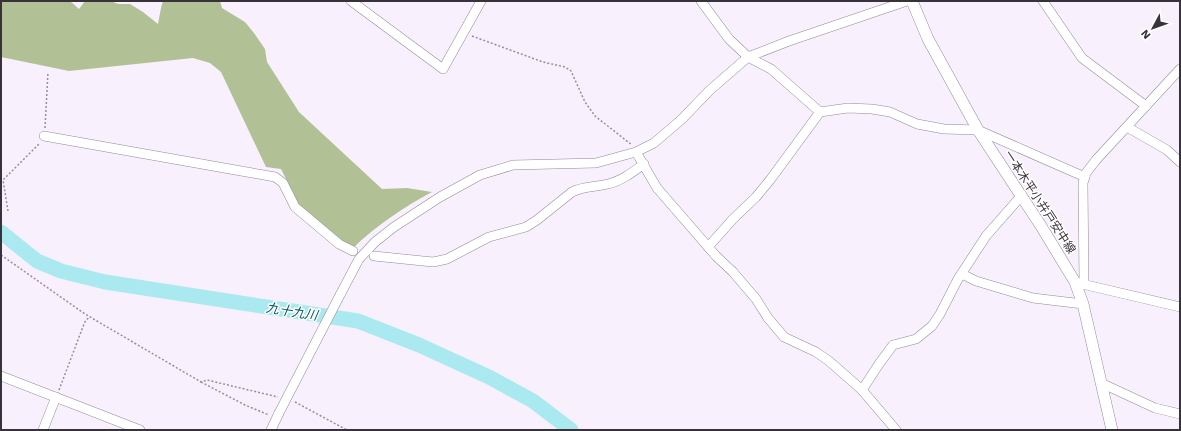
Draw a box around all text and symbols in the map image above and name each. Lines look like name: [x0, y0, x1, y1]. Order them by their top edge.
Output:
north arrow: [1133, 8, 1173, 48]
text: N: [1138, 27, 1153, 42]
street label: 一本木平小井戸安中線: [1001, 148, 1079, 256]
water label: 九十九川: [265, 300, 321, 323]

